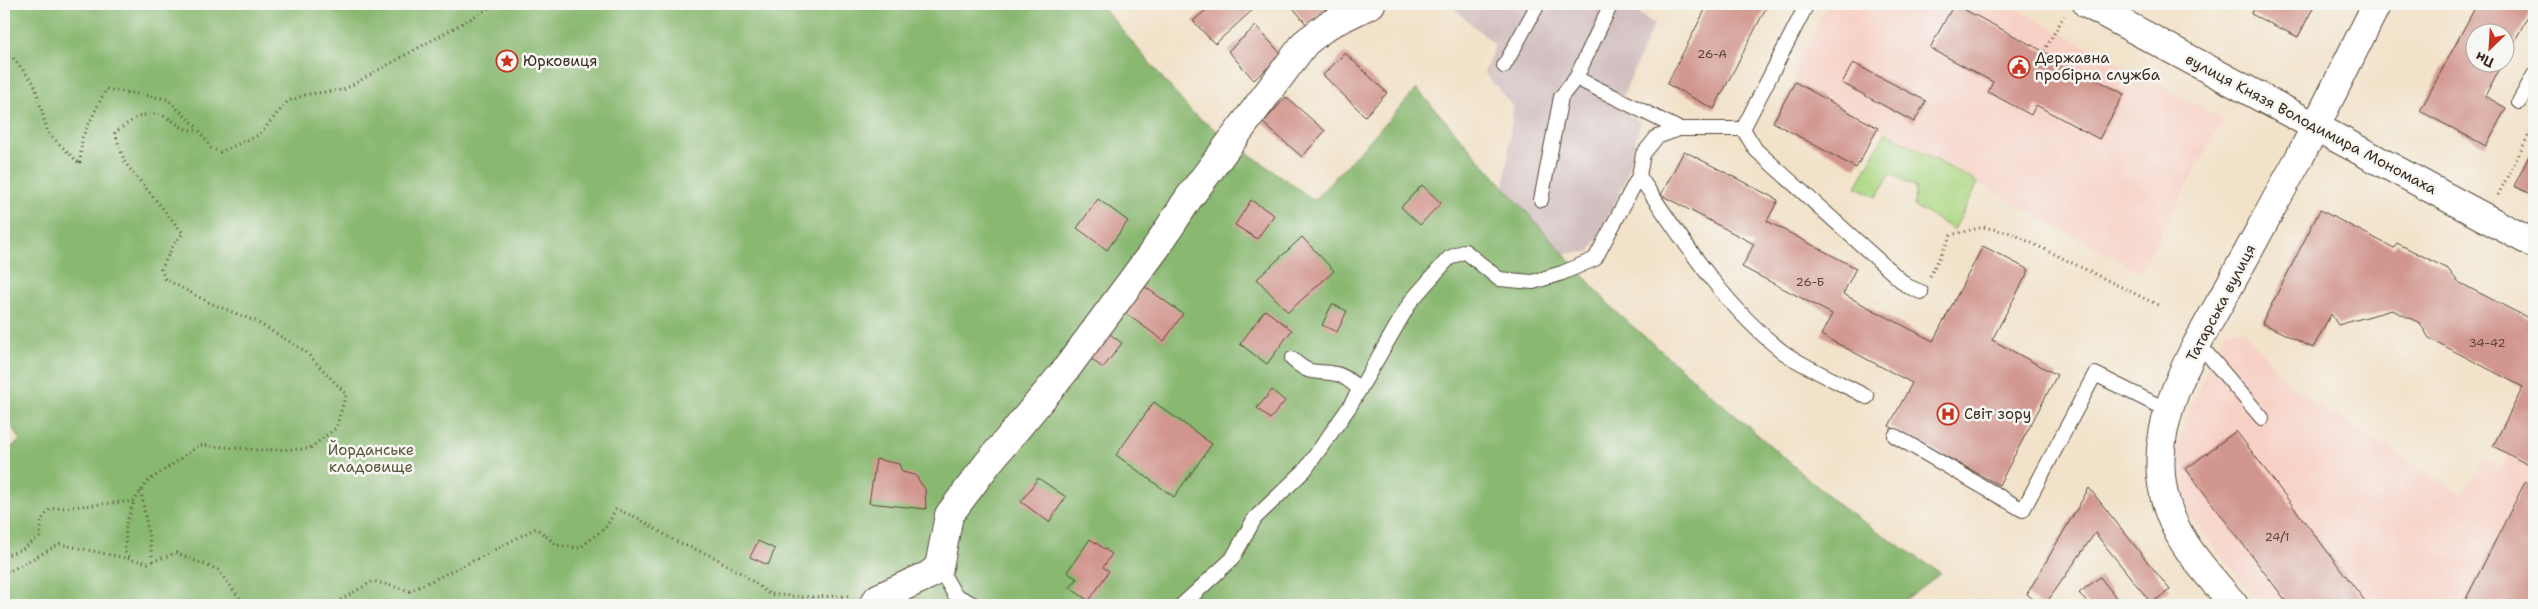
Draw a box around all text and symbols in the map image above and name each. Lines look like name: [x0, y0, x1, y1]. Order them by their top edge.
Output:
north arrow: [2466, 22, 2516, 72]
house number: 26-А: [1697, 46, 1727, 62]
place label: Державна пробірна служба: [2035, 48, 2161, 85]
text: Пн: [2472, 48, 2497, 72]
place icon: Юрковиця: [495, 49, 519, 73]
street label: вулиця Князя Володимира Мономаха: [2182, 49, 2441, 199]
place label: Юрковиця: [523, 51, 598, 71]
public building icon: Державна пробірна служба: [2007, 55, 2031, 79]
street label: Татарська вулиця: [2182, 241, 2260, 365]
house number: 26-Б: [1796, 274, 1824, 290]
house number: 34-42: [2468, 335, 2506, 351]
hospital icon: Світ зору: [1936, 402, 1960, 426]
place label: Світ зору: [1964, 404, 2031, 424]
park label: Йорданське кладовище: [328, 439, 414, 477]
house number: 24/1: [2264, 529, 2290, 545]

